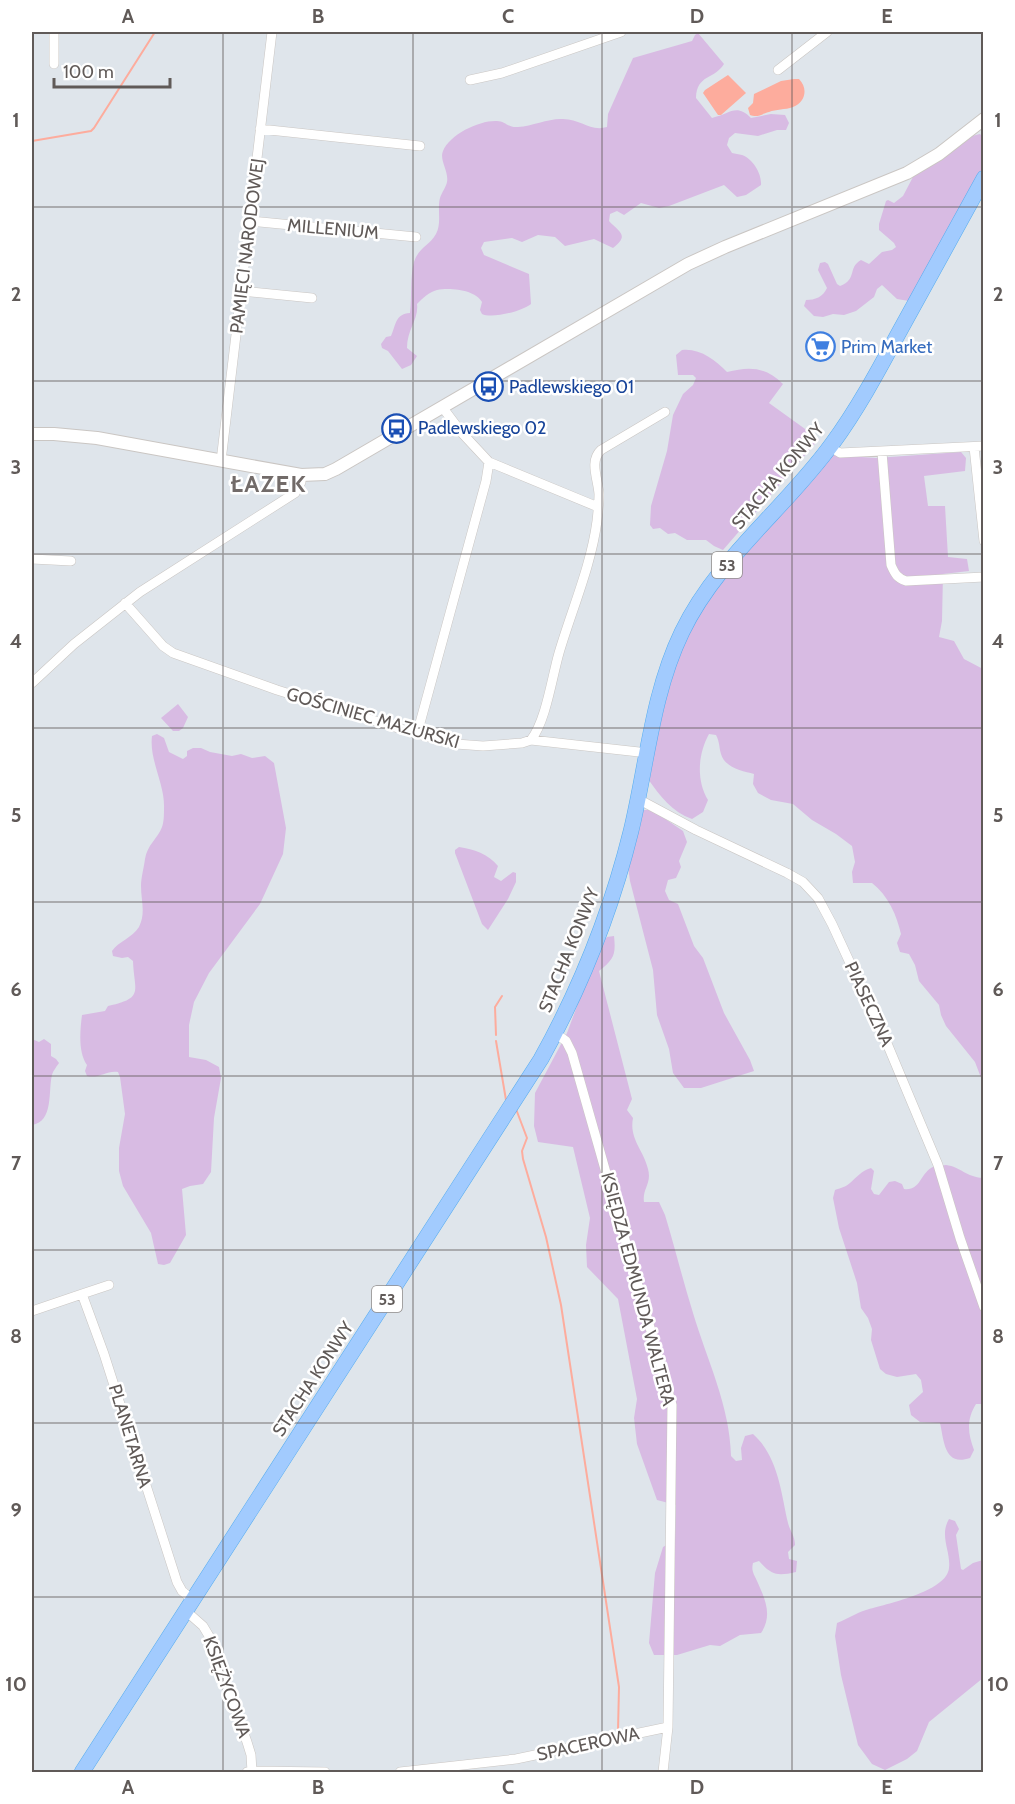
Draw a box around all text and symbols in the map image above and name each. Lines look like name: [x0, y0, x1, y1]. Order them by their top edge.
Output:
text: A: [122, 4, 135, 28]
text: B: [312, 4, 324, 28]
text: C: [502, 4, 514, 28]
text: D: [690, 4, 704, 28]
text: E: [881, 4, 893, 28]
scale bar: [54, 51, 170, 89]
text: 100 m: [63, 61, 114, 83]
text: 1: [12, 108, 20, 132]
text: 1: [994, 108, 1002, 132]
street label: PAMIĘCI NARODOWEJ: [225, 157, 269, 335]
street label: MILLENIUM: [286, 214, 380, 244]
text: 2: [11, 282, 21, 306]
text: 2: [993, 282, 1003, 306]
supermarket icon: Prim Market: [804, 331, 836, 363]
place label: Prim Market: [841, 336, 932, 358]
bus stop icon: Padlewskiego 01: [472, 371, 504, 403]
place label: Padlewskiego 01: [509, 376, 634, 398]
bus stop icon: Padlewskiego 02: [381, 412, 413, 444]
place label: Padlewskiego 02: [418, 417, 547, 439]
street label: STACHA KONWY: [727, 418, 829, 534]
text: 3: [11, 455, 21, 479]
text: 3: [993, 455, 1003, 479]
district label: ŁAZEK: [231, 469, 307, 498]
road number: 53: [712, 552, 742, 578]
text: 4: [10, 629, 22, 653]
text: 4: [992, 629, 1004, 653]
street label: GOŚCINIEC MAZURSKI: [284, 683, 462, 753]
text: 5: [11, 803, 21, 827]
text: 5: [993, 803, 1003, 827]
street label: STACHA KONWY: [534, 884, 604, 1016]
street label: PIASECZNA: [840, 958, 898, 1050]
text: 6: [10, 977, 22, 1001]
text: 6: [992, 977, 1004, 1001]
text: 7: [11, 1151, 22, 1175]
text: 7: [993, 1151, 1004, 1175]
street label: KSIĘDZA EDMUNDA WALTERA: [596, 1170, 680, 1408]
road number: 53: [372, 1286, 402, 1312]
street label: STACHA KONWY: [268, 1317, 359, 1441]
text: 8: [10, 1324, 22, 1348]
text: 8: [992, 1324, 1004, 1348]
street label: PLANETARNA: [104, 1381, 156, 1491]
text: 9: [10, 1498, 22, 1522]
text: 9: [992, 1498, 1004, 1522]
street label: KSIĘŻYCOWA: [198, 1633, 256, 1741]
text: 10: [5, 1672, 27, 1696]
text: 10: [987, 1672, 1009, 1696]
street label: SPACEROWA: [535, 1722, 641, 1766]
text: A: [122, 1775, 135, 1799]
text: B: [312, 1775, 324, 1799]
text: C: [502, 1775, 514, 1799]
text: D: [690, 1775, 704, 1799]
text: E: [881, 1775, 893, 1799]

